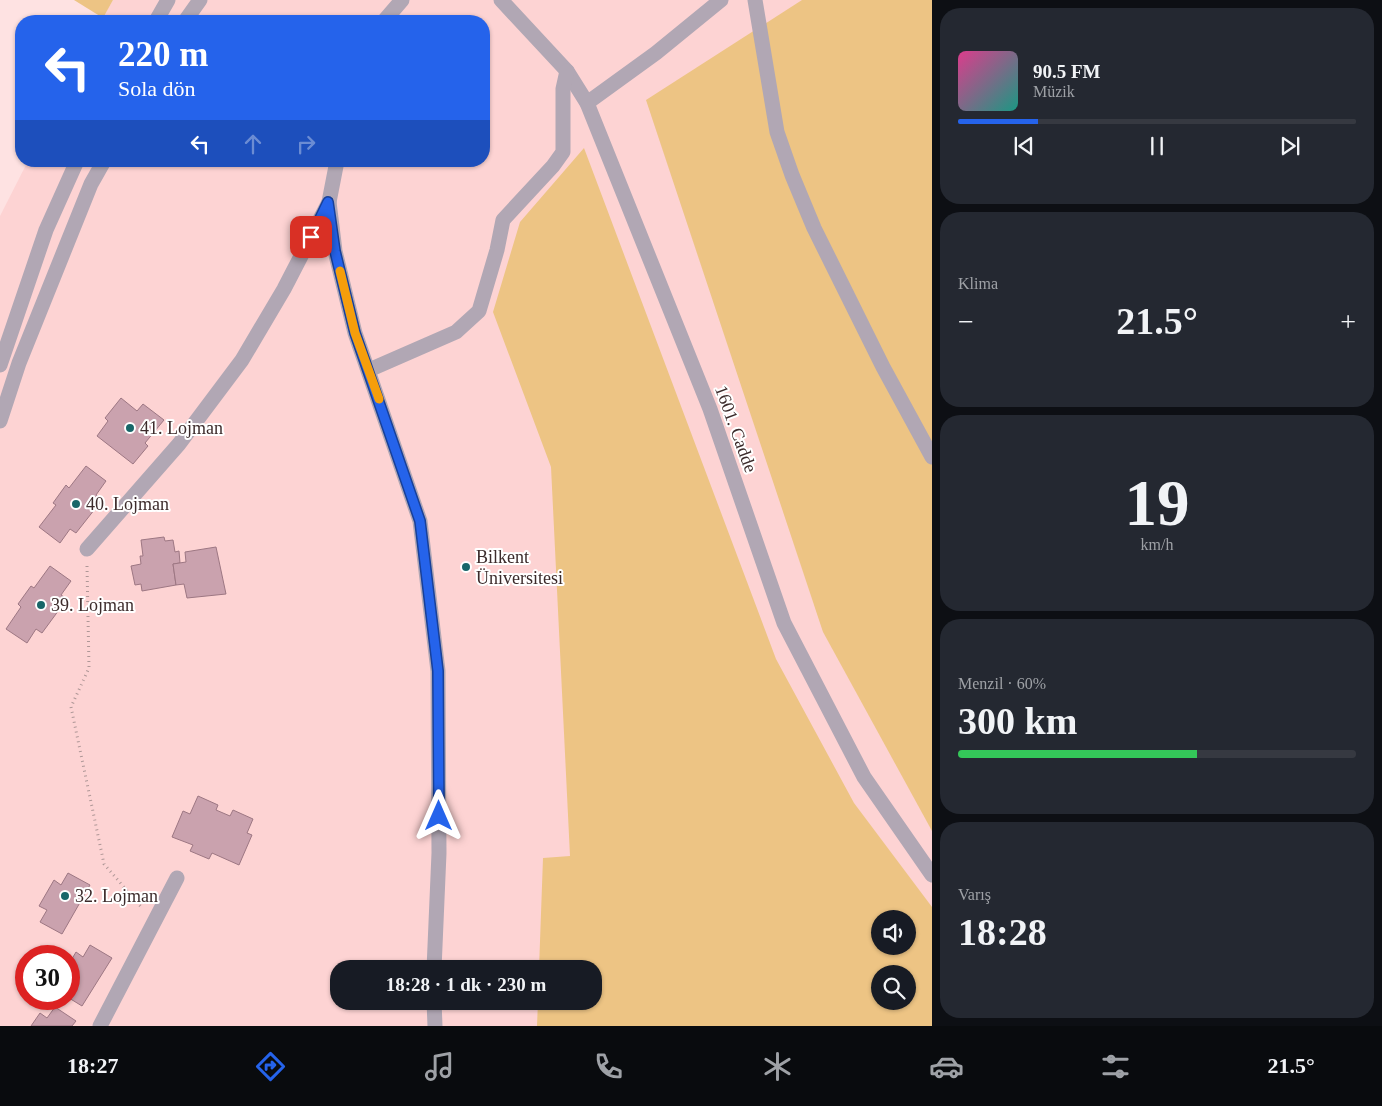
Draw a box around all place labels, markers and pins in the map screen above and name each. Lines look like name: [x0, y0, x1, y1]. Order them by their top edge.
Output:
pin: [290, 216, 332, 258]
place label: 41. Lojman: [140, 418, 223, 438]
marker: 41. Lojman: [124, 422, 136, 434]
place label: 40. Lojman: [86, 494, 169, 514]
marker: 40. Lojman: [70, 498, 82, 510]
place label: Bilkent Üniversitesi: [476, 547, 563, 588]
marker: Bilkent Üniversitesi: [460, 561, 472, 573]
place label: 39. Lojman: [51, 595, 134, 615]
marker: 39. Lojman: [35, 599, 47, 611]
place label: 32. Lojman: [75, 886, 158, 906]
marker: 32. Lojman: [59, 890, 71, 902]

